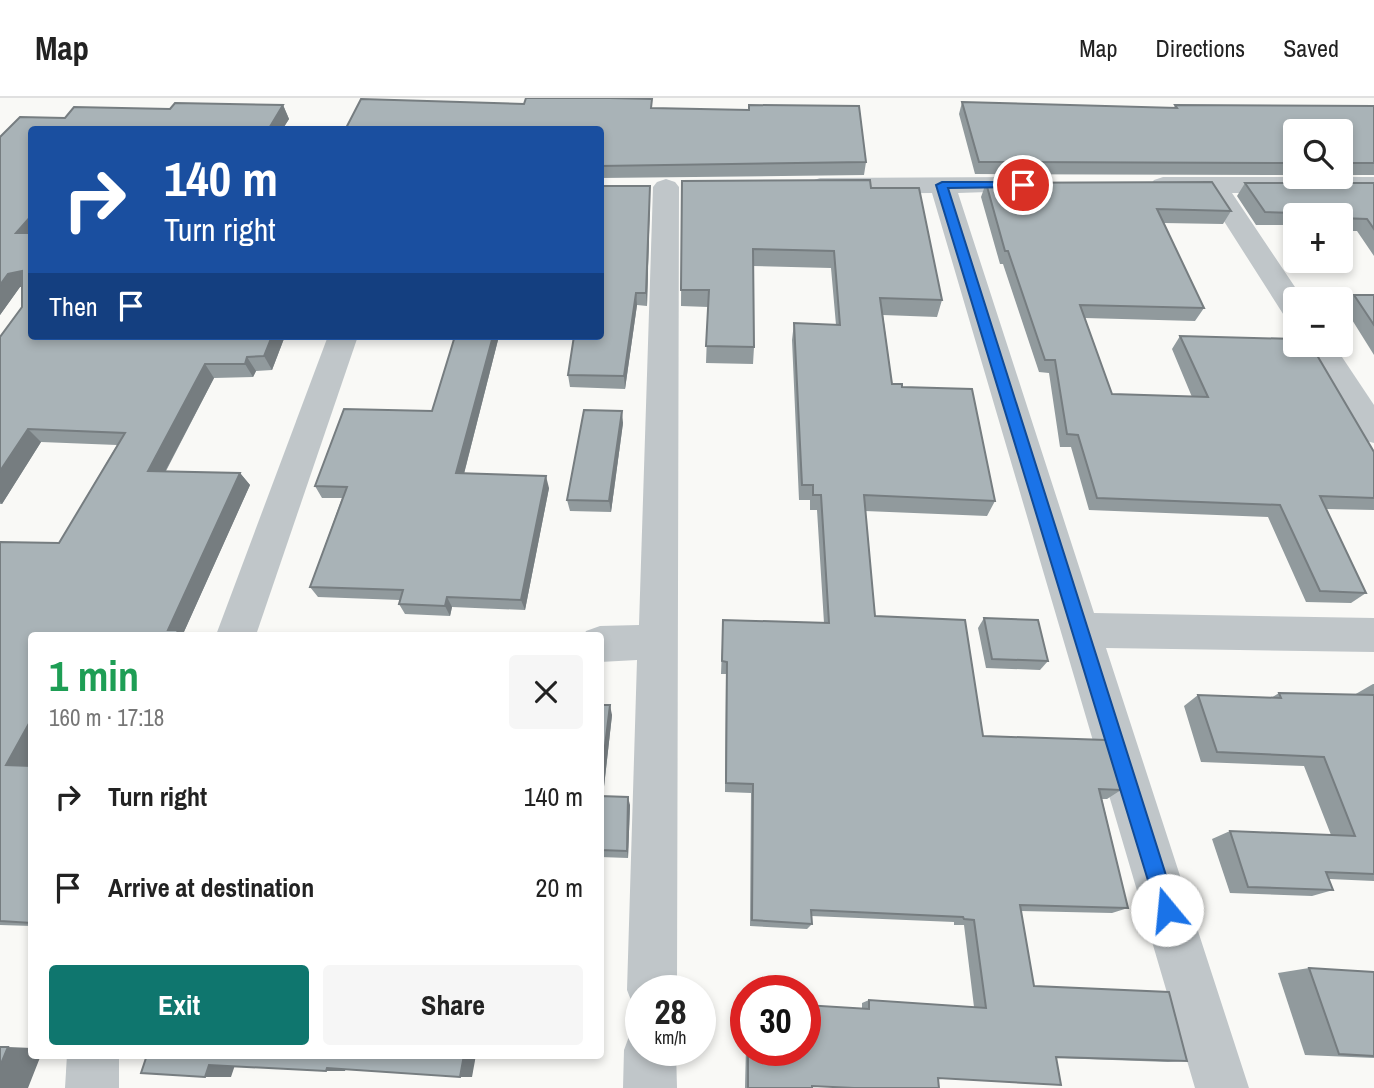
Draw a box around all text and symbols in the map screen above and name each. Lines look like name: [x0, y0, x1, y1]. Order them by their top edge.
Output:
text: Map: [35, 26, 89, 70]
text: Map: [1079, 32, 1117, 64]
text: Directions: [1155, 32, 1245, 64]
text: Saved: [1283, 32, 1339, 64]
map controls: [1283, 119, 1353, 357]
button: search: [1283, 119, 1353, 189]
text: 140 m: [164, 145, 278, 211]
icon: right: [49, 154, 140, 245]
pin: [993, 155, 1053, 215]
icon: arrive: [1004, 166, 1042, 204]
button: +: [1283, 203, 1353, 273]
text: Turn right: [164, 208, 276, 251]
icon: arrive: [112, 287, 150, 325]
button: −: [1283, 287, 1353, 357]
text: Then: [49, 289, 98, 324]
text: 1 min: [49, 648, 139, 704]
button: close: [509, 655, 583, 729]
text: 160 m · 17:18: [49, 702, 164, 733]
icon: right: [49, 778, 87, 816]
text: Turn right: [108, 779, 207, 814]
text: 140 m: [524, 779, 583, 814]
icon: arrive: [49, 869, 87, 907]
text: Arrive at destination: [108, 870, 314, 905]
text: 20 m: [536, 870, 583, 905]
position arrow: [1130, 873, 1204, 947]
button: Exit: [49, 965, 309, 1045]
button: Share: [323, 965, 583, 1045]
speed limit sign: 30: [730, 975, 821, 1066]
text: 28: [655, 988, 686, 1035]
text: km/h: [655, 1025, 687, 1050]

